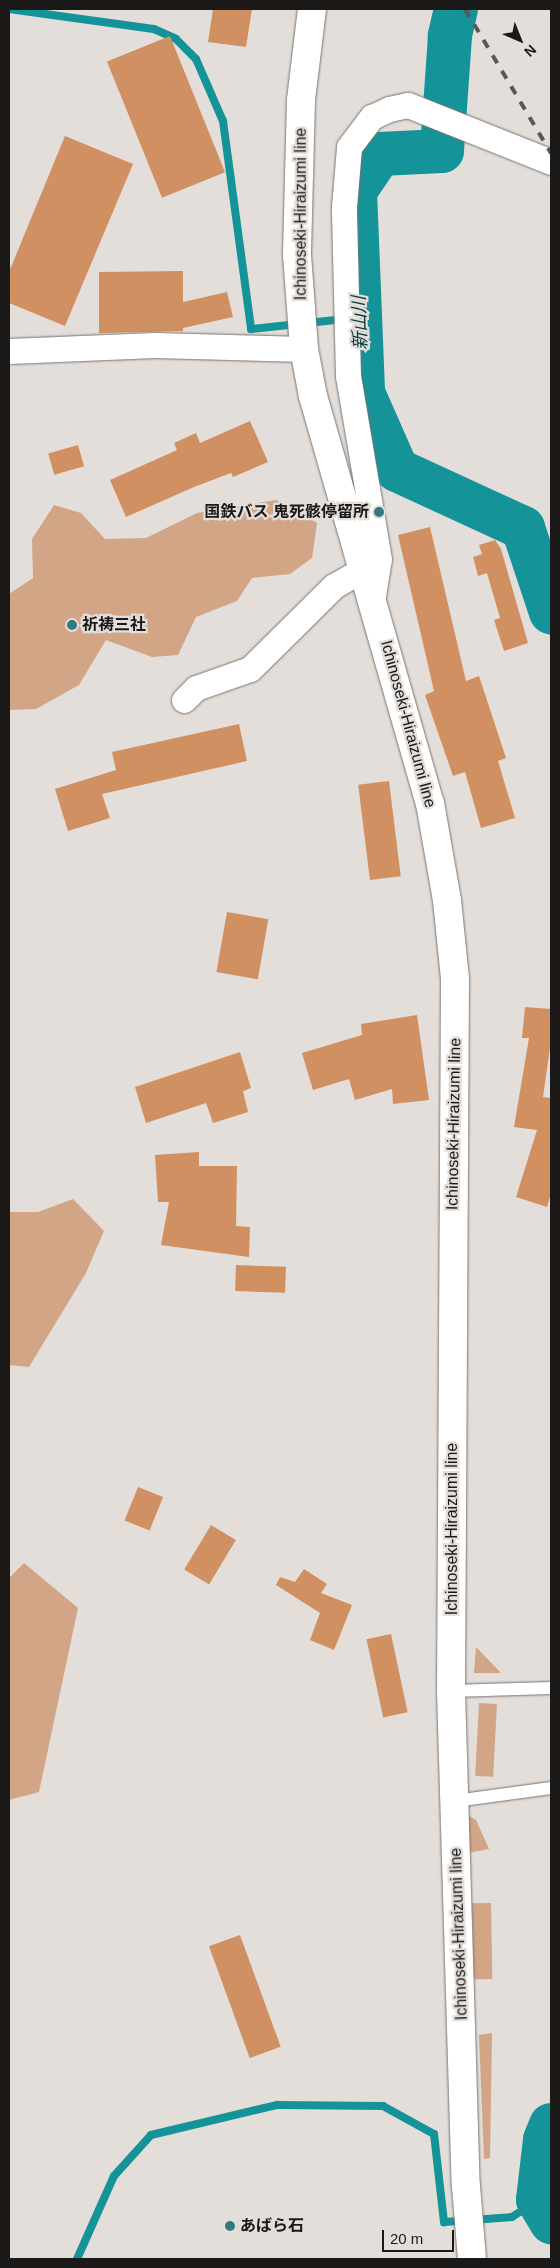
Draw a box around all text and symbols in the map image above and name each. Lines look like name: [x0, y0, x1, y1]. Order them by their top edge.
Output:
north arrow: [495, 15, 545, 65]
text: N: [521, 42, 540, 60]
street label: Ichinoseki-Hiraizumi line: [291, 128, 311, 300]
water label: 新山川: [348, 296, 372, 350]
place label: 国鉄バス 鬼死骸停留所: [205, 502, 369, 522]
marker: 国鉄バス 鬼死骸停留所: [373, 506, 385, 518]
place label: 祈祷三社: [82, 615, 146, 635]
marker: 祈祷三社: [66, 619, 78, 631]
street label: Ichinoseki-Hiraizumi line: [376, 638, 440, 810]
street label: Ichinoseki-Hiraizumi line: [443, 1038, 465, 1210]
street label: Ichinoseki-Hiraizumi line: [442, 1443, 462, 1615]
street label: Ichinoseki-Hiraizumi line: [446, 1847, 472, 2021]
place label: あばら石: [240, 2216, 304, 2236]
marker: あばら石: [224, 2220, 236, 2232]
scale bar: [385, 2220, 458, 2252]
text: 20 m: [390, 2230, 423, 2247]

